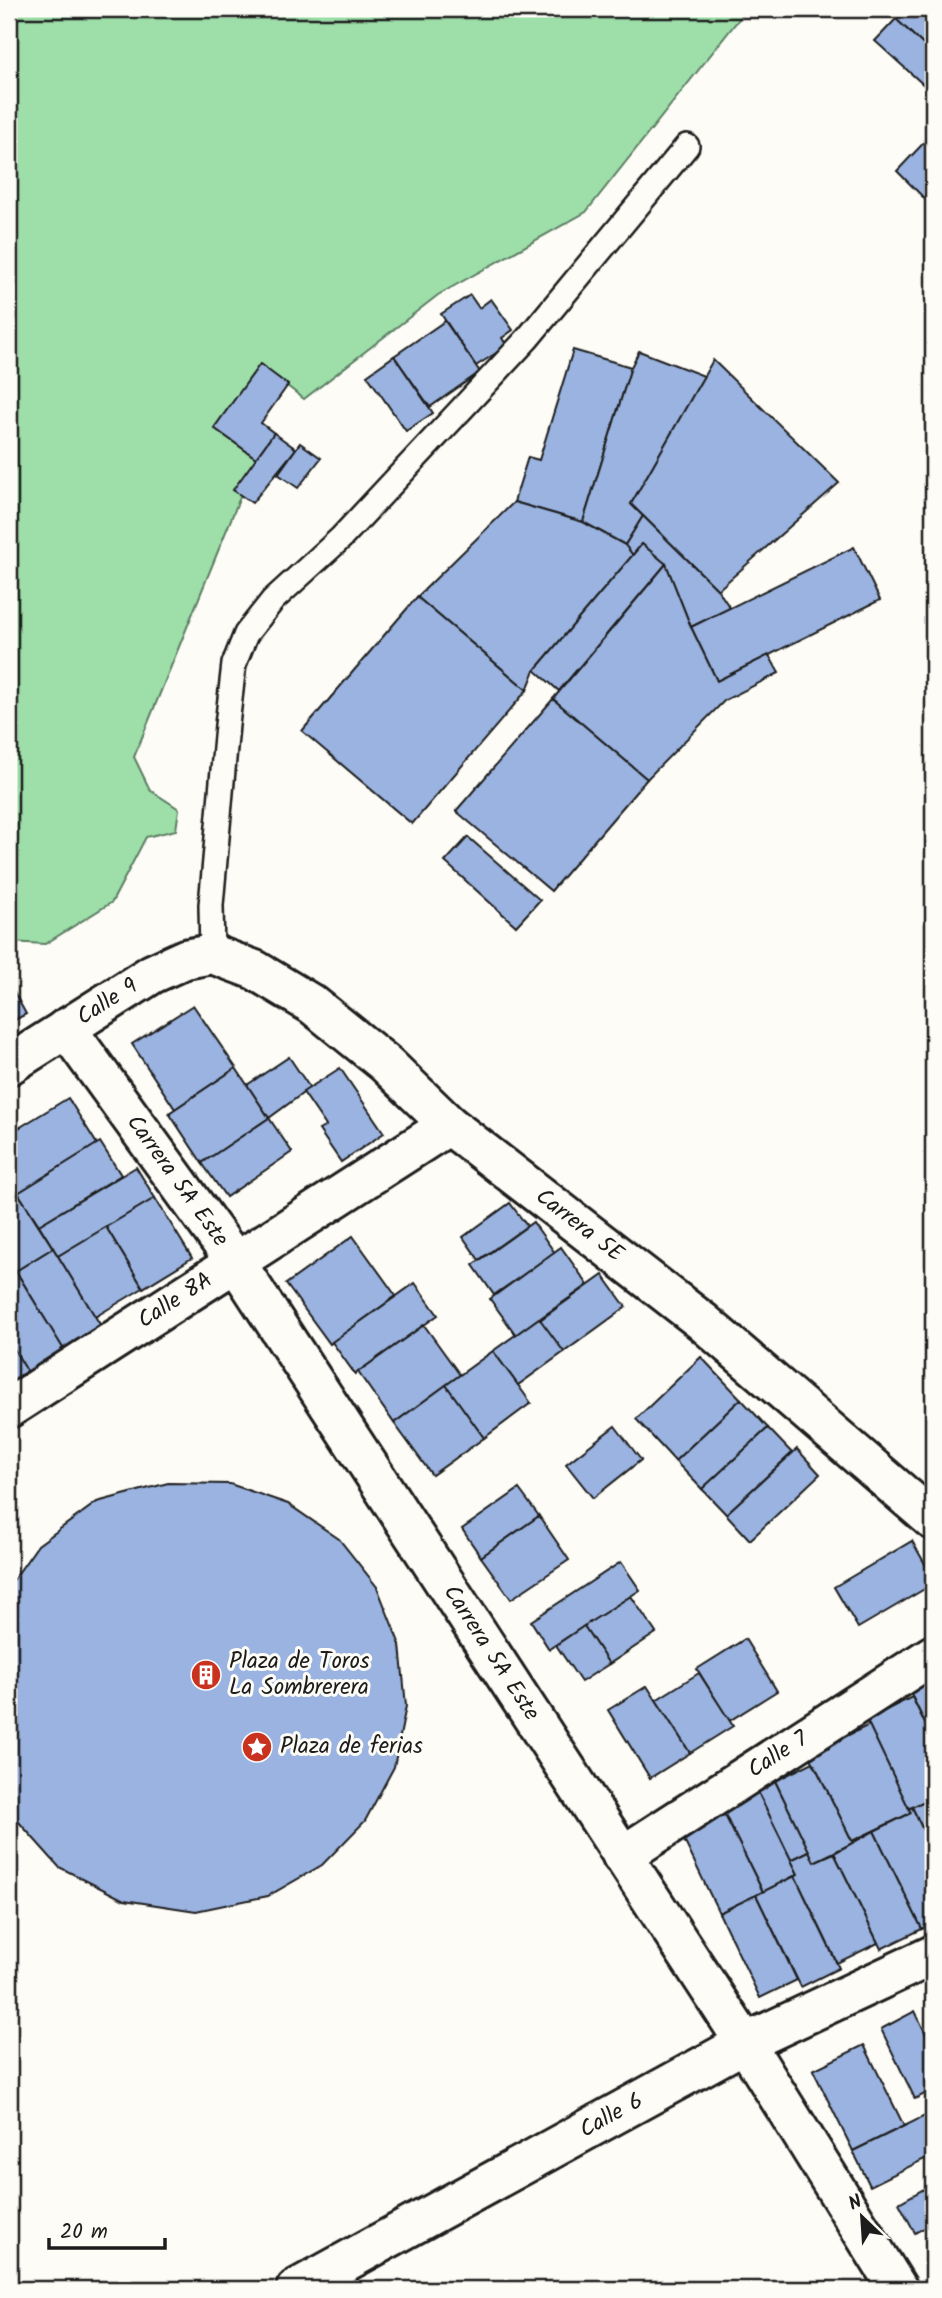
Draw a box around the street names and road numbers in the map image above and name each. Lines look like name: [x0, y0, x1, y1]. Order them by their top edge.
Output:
street label: Calle 9: [70, 969, 146, 1035]
street label: Carrera 5A Este: [117, 1107, 237, 1255]
street label: Carrera 5E: [527, 1180, 631, 1272]
street label: Calle 8A: [131, 1263, 220, 1339]
street label: Carrera 5A Este: [433, 1578, 548, 1728]
street label: Calle 7: [741, 1721, 817, 1788]
street label: Calle 6: [573, 2084, 650, 2148]

